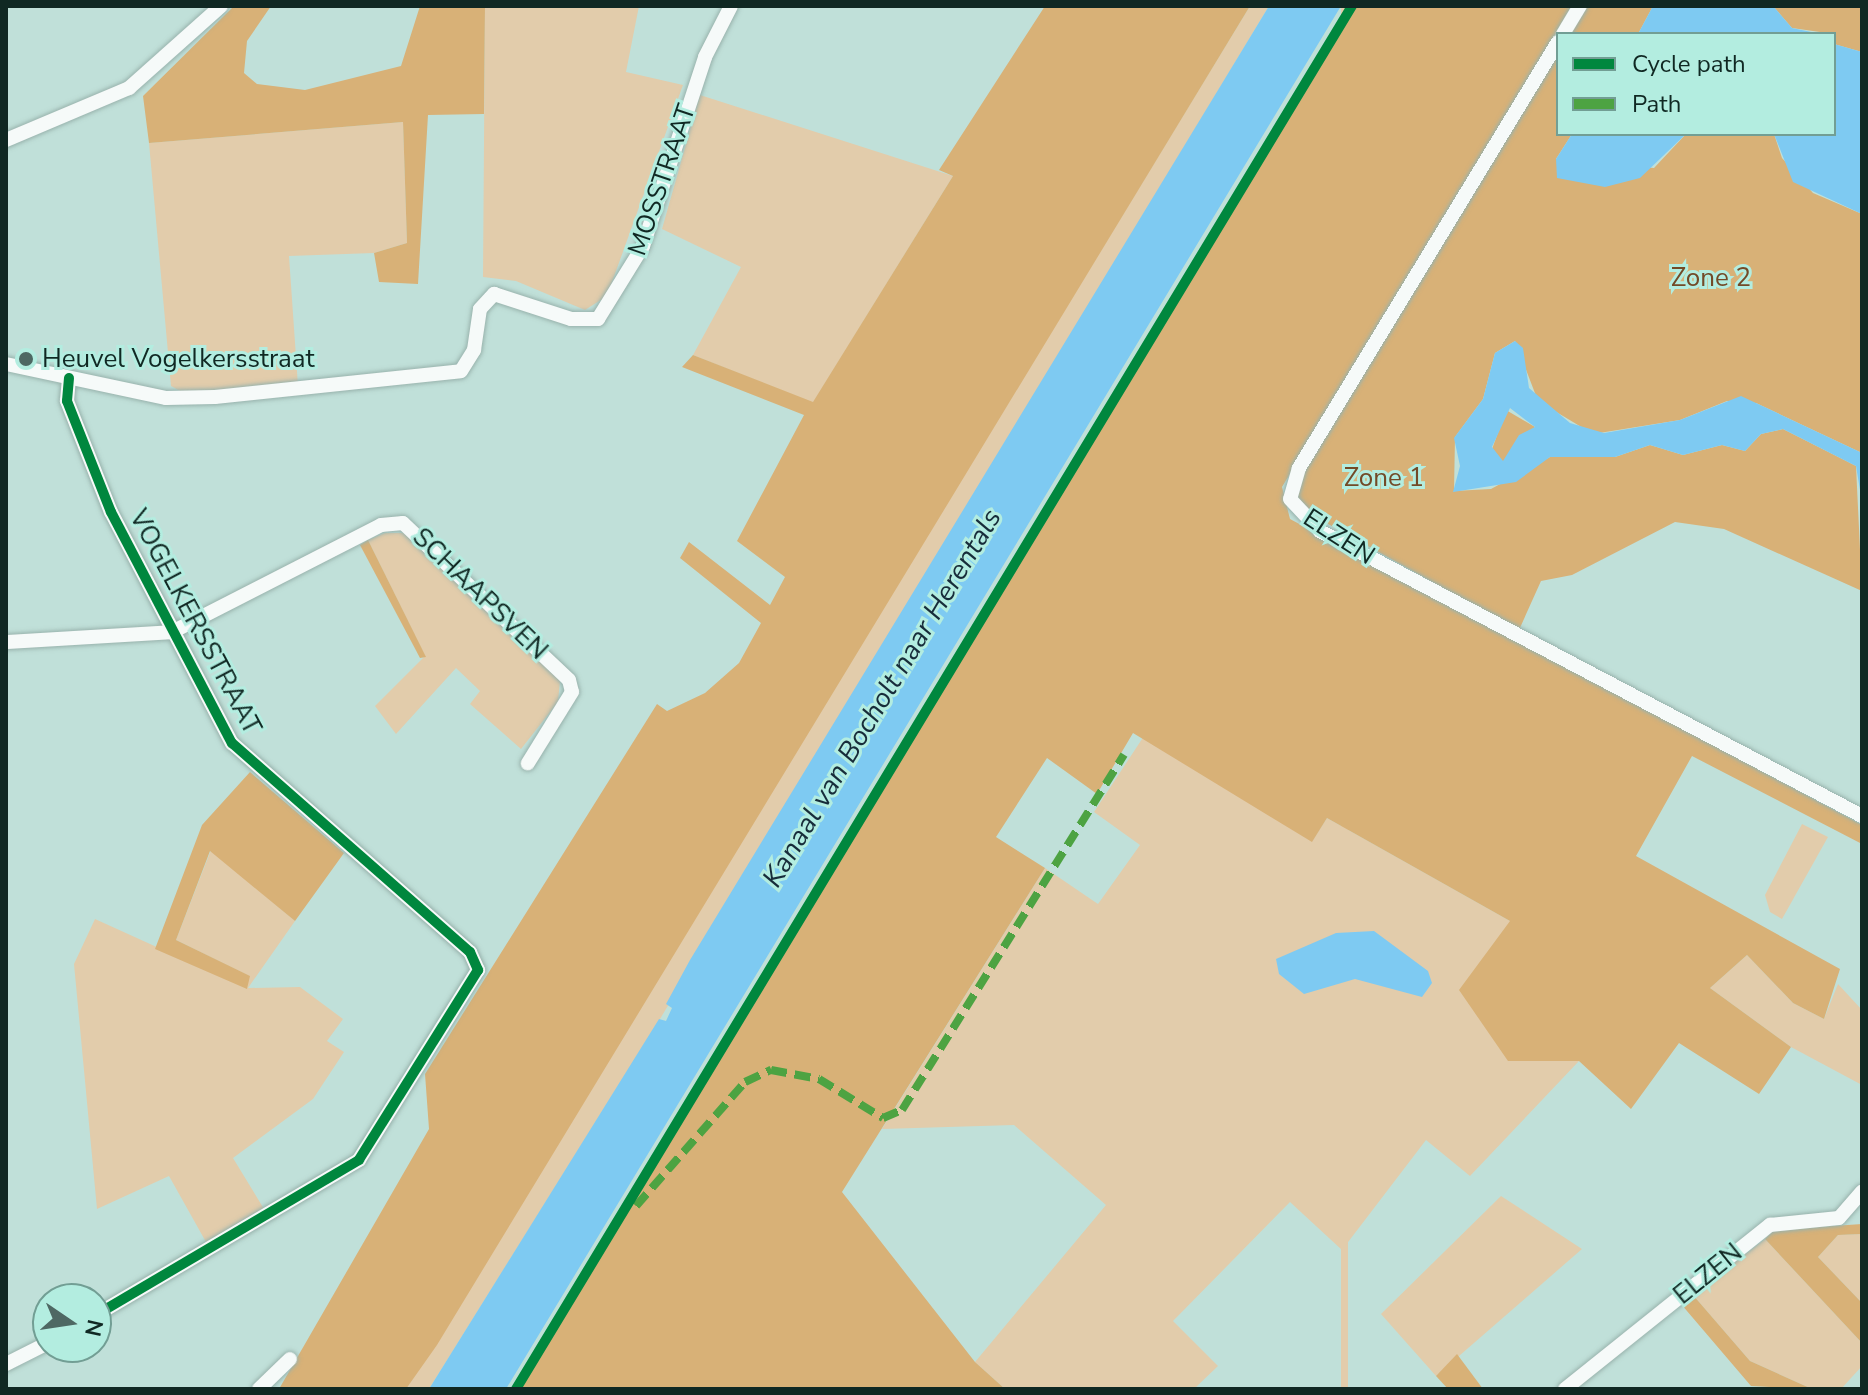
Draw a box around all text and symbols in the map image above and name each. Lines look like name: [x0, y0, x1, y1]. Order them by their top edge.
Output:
legend: [1556, 32, 1836, 136]
text: Cycle path: [1632, 48, 1746, 80]
text: Path: [1632, 88, 1681, 120]
street label: MOSSTRAAT: [622, 100, 702, 260]
park label: Zone 2: [1671, 262, 1751, 294]
place label: Heuvel Vogelkersstraat: [42, 343, 315, 375]
marker: Heuvel Vogelkersstraat: [17, 350, 35, 368]
park label: Zone 1: [1344, 462, 1424, 494]
street label: ELZEN: [1297, 502, 1381, 572]
water label: Kanaal van Bocholt naar Herentals: [755, 503, 1009, 893]
street label: VOGELKERSSTRAAT: [122, 504, 268, 740]
street label: SCHAAPSVEN: [406, 522, 554, 666]
street label: ELZEN: [1667, 1237, 1749, 1311]
north arrow: [32, 1283, 112, 1363]
text: N: [77, 1317, 110, 1339]

